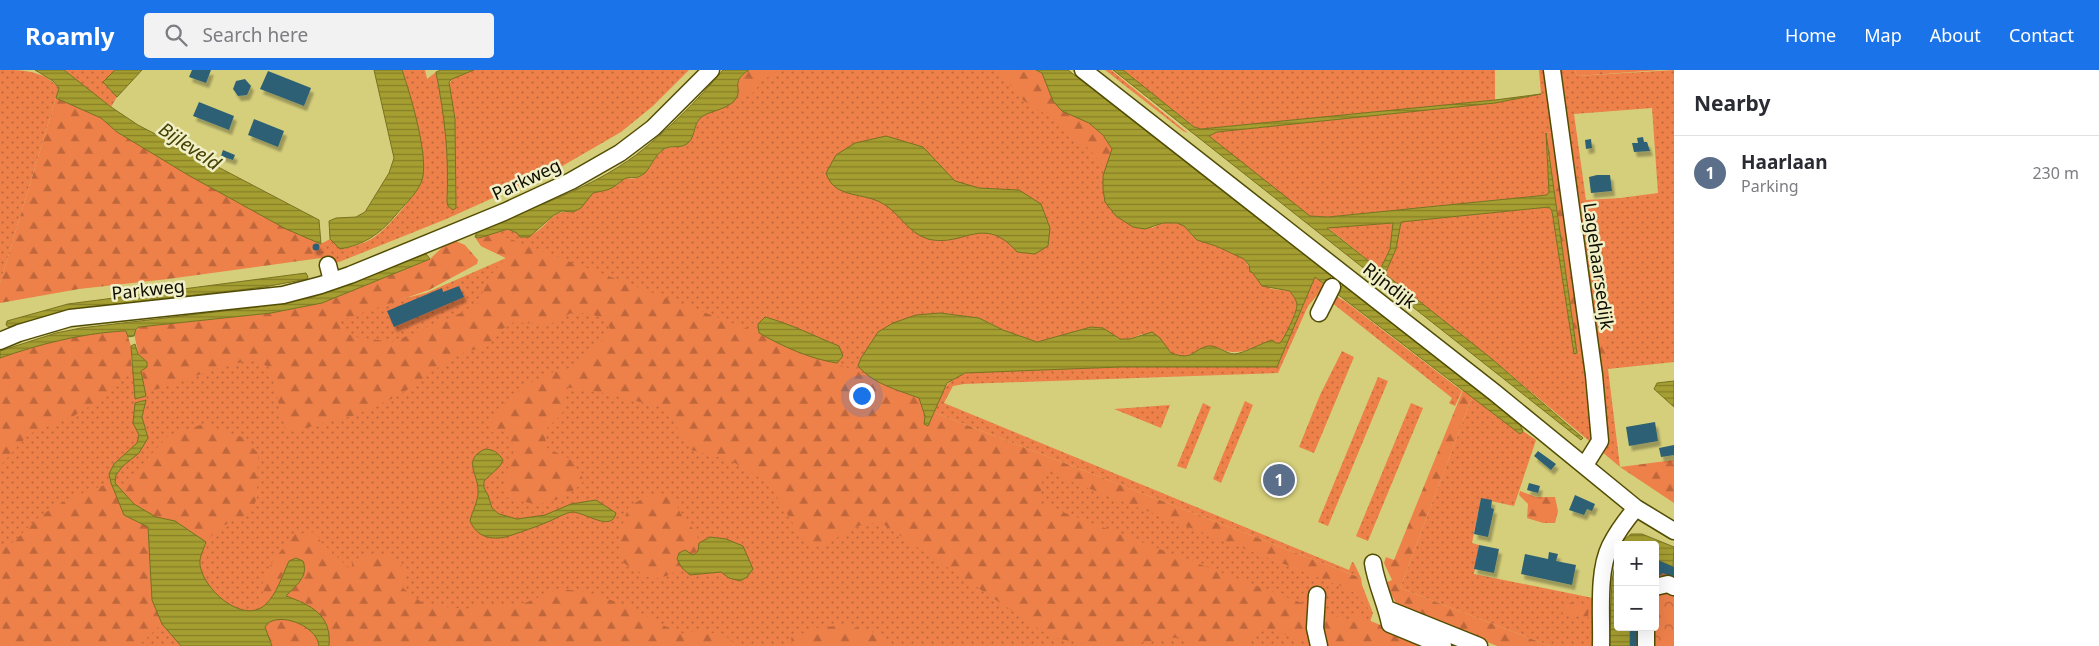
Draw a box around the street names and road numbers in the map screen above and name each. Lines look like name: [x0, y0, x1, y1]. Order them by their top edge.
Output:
street label: Parkweg: [488, 153, 564, 205]
street label: Lagehaarsedijk: [1578, 201, 1620, 332]
street label: Rijndijk: [1358, 257, 1422, 314]
street label: Parkweg: [110, 273, 186, 305]

